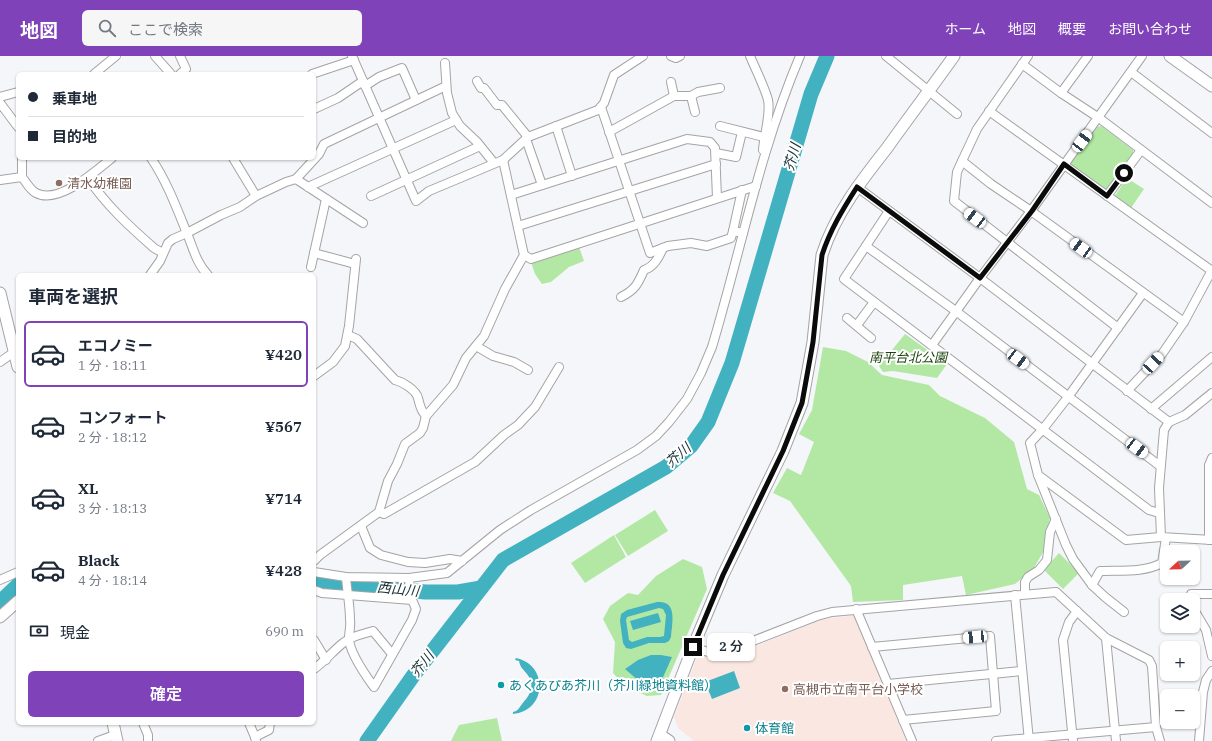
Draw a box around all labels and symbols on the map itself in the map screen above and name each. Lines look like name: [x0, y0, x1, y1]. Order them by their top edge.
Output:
car: [1070, 128, 1094, 154]
water label: 芥川: [779, 139, 805, 173]
route start: [1115, 164, 1133, 182]
place label: 清水幼稚園: [67, 175, 132, 192]
marker: 清水幼稚園: [54, 178, 64, 188]
car: [962, 206, 988, 230]
car: [1068, 236, 1094, 260]
car: [1005, 347, 1031, 371]
park label: 南平台北公園: [869, 349, 949, 366]
car: [1140, 350, 1166, 376]
car: [1124, 436, 1150, 460]
water label: 芥川: [662, 438, 696, 471]
north arrow: [1160, 545, 1200, 585]
water label: 西山川: [376, 578, 422, 600]
car: [963, 630, 987, 644]
callout: 2 分: [707, 633, 755, 661]
route end: [684, 638, 702, 656]
water label: 芥川: [406, 646, 439, 681]
place label: あくあぴあ芥川（芥川緑地資料館）: [509, 677, 717, 694]
marker: あくあぴあ芥川（芥川緑地資料館）: [496, 680, 506, 690]
place label: 高槻市立南平台小学校: [793, 681, 923, 698]
marker: 高槻市立南平台小学校: [780, 684, 790, 694]
place label: 体育館: [755, 720, 794, 737]
marker: 体育館: [742, 723, 752, 733]

